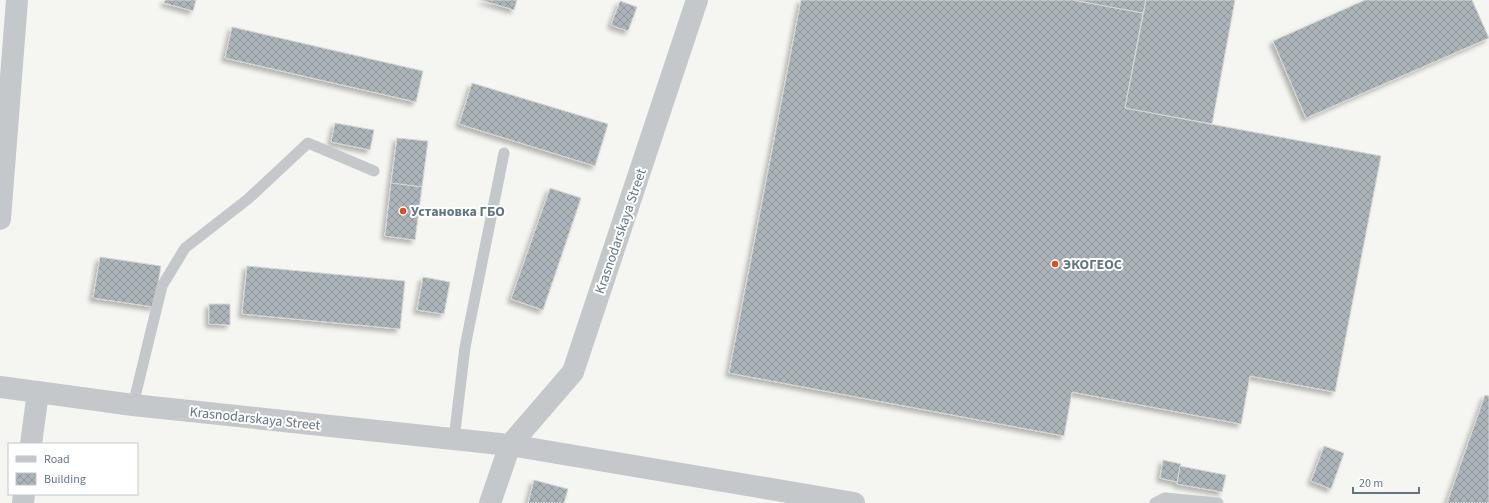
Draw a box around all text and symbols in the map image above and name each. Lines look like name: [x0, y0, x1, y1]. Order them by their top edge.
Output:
street label: Krasnodarskaya Street: [590, 166, 652, 297]
place label: Установка ГБО: [411, 202, 505, 222]
marker: Установка ГБО: [398, 206, 408, 216]
place label: ЭКОГЕОС: [1063, 255, 1122, 275]
marker: ЭКОГЕОС: [1050, 259, 1060, 269]
street label: Krasnodarskaya Street: [189, 402, 322, 436]
legend: [8, 443, 138, 495]
text: Road: [44, 451, 70, 468]
scale bar: [1353, 469, 1419, 495]
text: Building: [44, 471, 86, 488]
text: 20 m: [1359, 475, 1383, 492]

